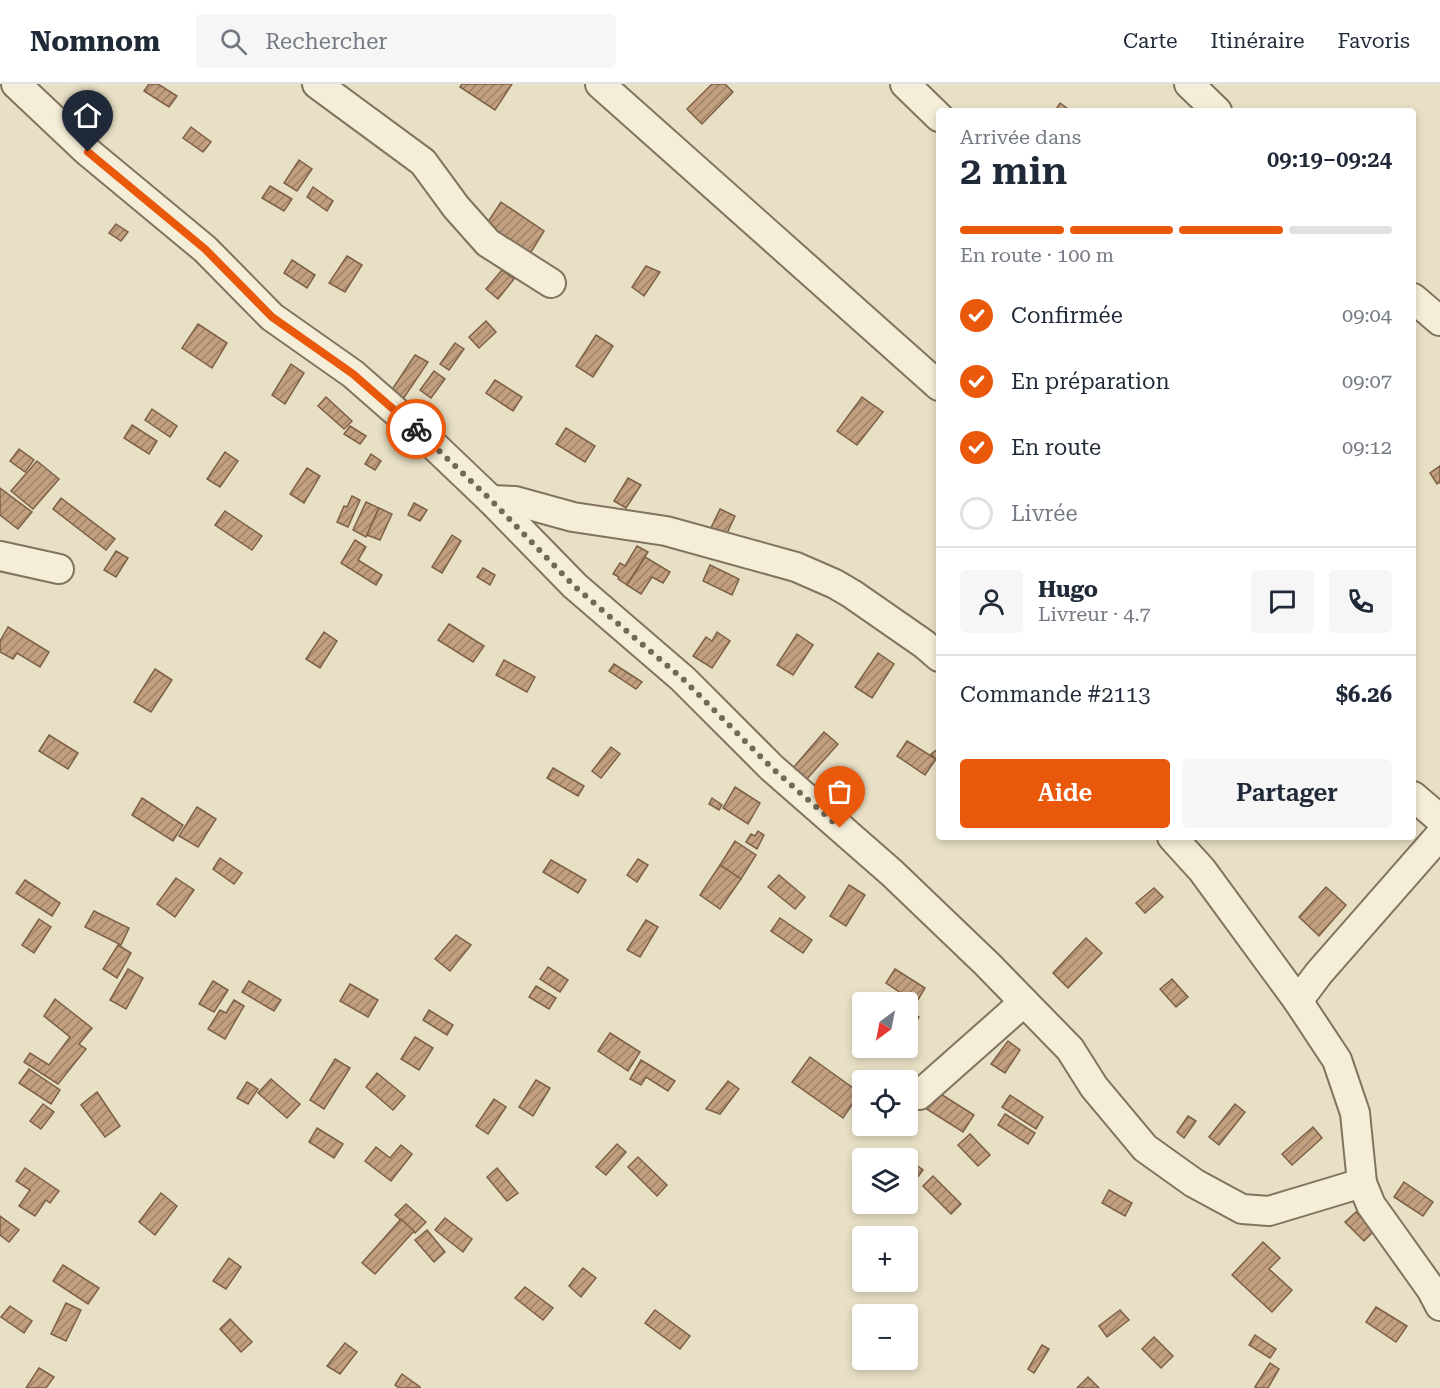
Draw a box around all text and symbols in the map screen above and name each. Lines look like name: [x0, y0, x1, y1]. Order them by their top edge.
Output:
search box: [196, 14, 616, 68]
text: Nomnom: [30, 25, 160, 58]
icon: search: [217, 25, 250, 58]
text: Rechercher: [265, 29, 387, 54]
text: Carte: [1123, 29, 1178, 53]
text: Itinéraire: [1211, 29, 1305, 53]
text: Favoris: [1338, 29, 1410, 53]
pin: [62, 90, 113, 152]
icon: home: [71, 99, 104, 132]
text: Arrivée dans: [960, 125, 1081, 149]
text: 09:19–09:24: [1267, 147, 1392, 172]
text: 2 min: [960, 148, 1067, 194]
text: En route · 100 m: [960, 243, 1114, 267]
icon: check: [960, 299, 993, 332]
text: Confirmée: [1011, 303, 1123, 328]
text: 09:04: [1342, 303, 1392, 327]
icon: check: [960, 365, 993, 398]
text: En préparation: [1011, 369, 1170, 394]
text: 09:07: [1342, 369, 1392, 393]
courier: [386, 399, 446, 459]
icon: bike: [400, 413, 433, 446]
icon: check: [960, 431, 993, 464]
text: En route: [1011, 435, 1101, 460]
text: 09:12: [1342, 435, 1392, 459]
text: Livrée: [1011, 501, 1077, 526]
button: person: [960, 570, 1023, 633]
button: chat: [1251, 570, 1314, 633]
button: phone: [1329, 570, 1392, 633]
text: Hugo: [1038, 577, 1098, 602]
text: Livreur · 4.7: [1038, 602, 1151, 626]
text: Commande #2113: [960, 682, 1150, 707]
text: $6.26: [1336, 682, 1392, 707]
button: Aide: [960, 759, 1170, 828]
button: Partager: [1182, 759, 1392, 828]
pin: [814, 766, 865, 828]
icon: bag: [823, 775, 856, 808]
north arrow: [852, 992, 918, 1058]
map controls: [852, 992, 918, 1370]
button: locate: [852, 1070, 918, 1136]
button: layers: [852, 1148, 918, 1214]
button: +: [852, 1226, 918, 1292]
button: −: [852, 1304, 918, 1370]

